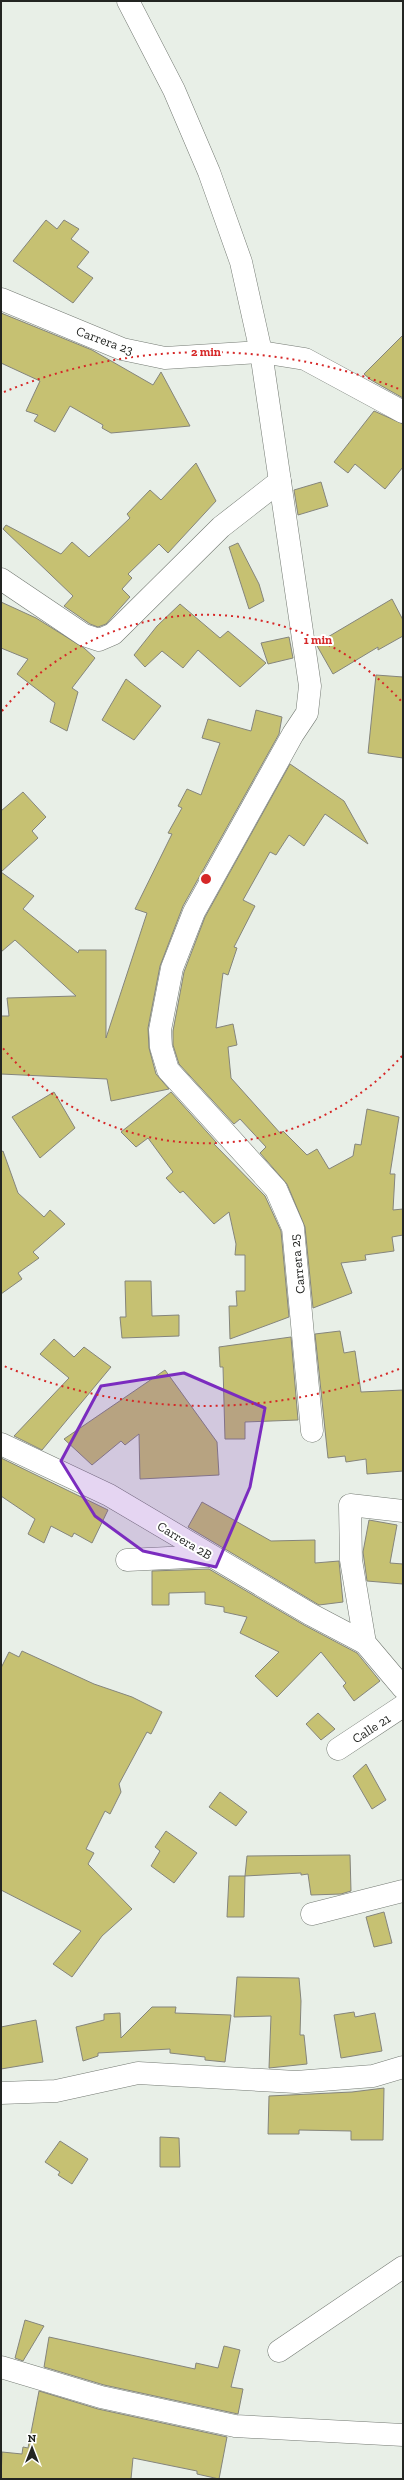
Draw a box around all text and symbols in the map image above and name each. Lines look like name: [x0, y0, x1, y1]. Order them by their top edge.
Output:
street label: Carrera 23: [74, 323, 135, 358]
text: 2 min: [191, 345, 221, 359]
text: 1 min: [304, 633, 332, 647]
centre of rings: [199, 872, 213, 886]
street label: Carrera 25: [287, 1233, 308, 1294]
street label: Carrera 2B: [155, 1518, 215, 1563]
street label: Calle 21: [349, 1711, 393, 1746]
north arrow: [12, 2428, 52, 2468]
text: N: [28, 2432, 37, 2445]

